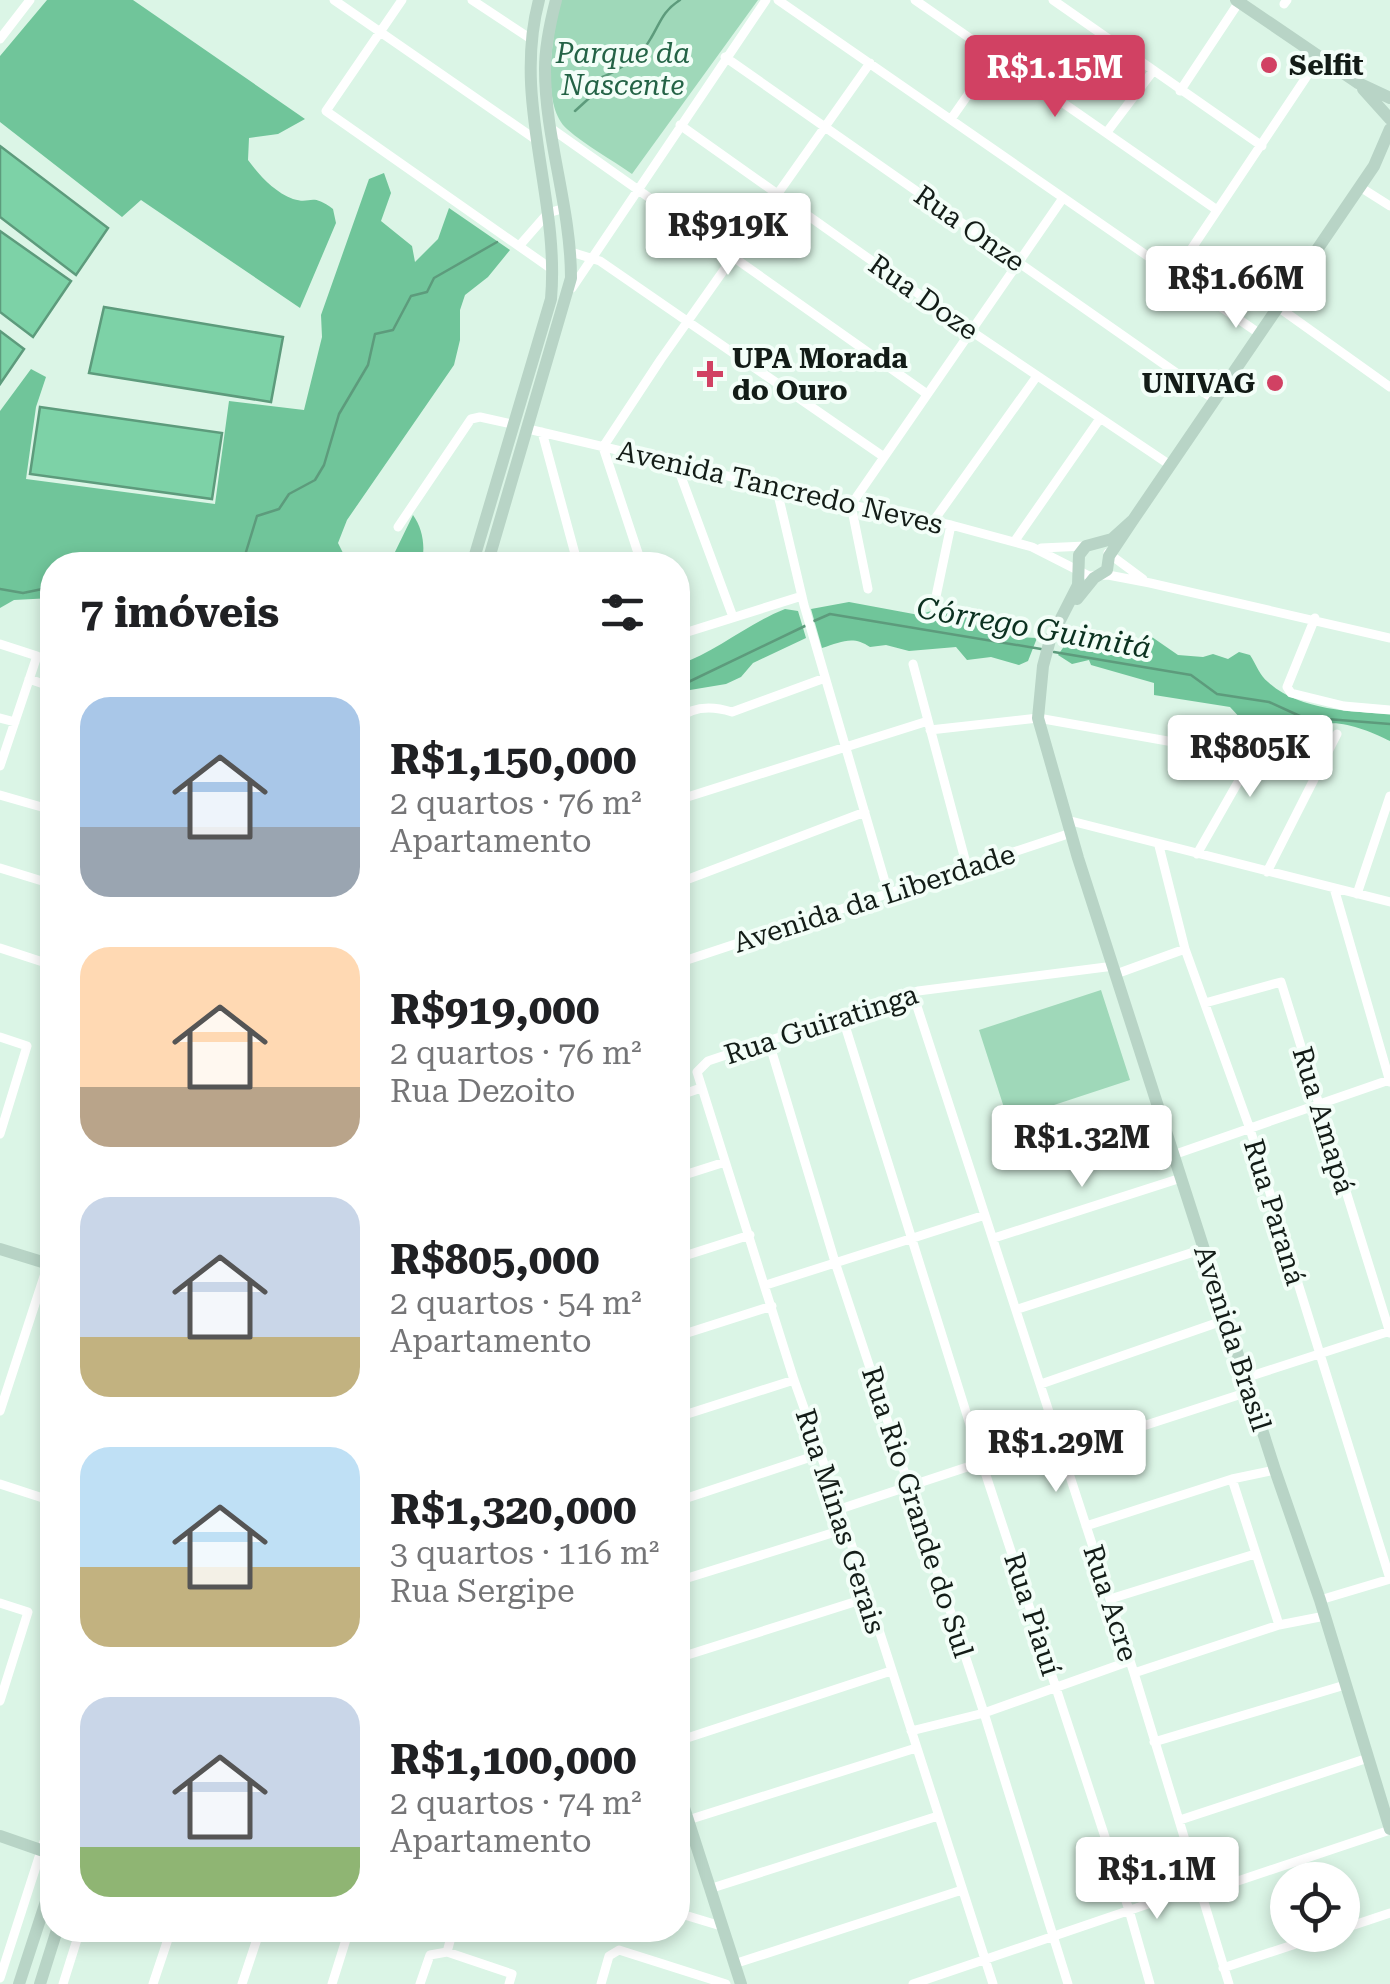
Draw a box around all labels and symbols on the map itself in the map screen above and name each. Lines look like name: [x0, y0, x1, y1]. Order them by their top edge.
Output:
pin: R$1.15M: [963, 35, 1147, 120]
park label: Parque da Nascente: [555, 37, 690, 102]
place label: Selfit: [1289, 49, 1364, 82]
marker: Selfit: [1258, 54, 1280, 76]
street label: Rua Onze: [908, 178, 1031, 278]
pin: R$919K: [647, 193, 809, 278]
pin: R$1.66M: [1144, 246, 1328, 331]
street label: Rua Doze: [863, 248, 985, 347]
place label: UPA Morada do Ouro: [732, 342, 908, 407]
marker: UPA Morada do Ouro: [697, 361, 723, 387]
place label: UNIVAG: [1142, 367, 1255, 400]
marker: UNIVAG: [1264, 372, 1286, 394]
street label: Avenida Tancredo Neves: [614, 434, 946, 541]
water label: Córrego Guimitá: [914, 590, 1154, 665]
pin: R$805K: [1169, 715, 1331, 800]
street label: Avenida da Liberdade: [729, 837, 1019, 960]
street label: Rua Guiratinga: [720, 978, 922, 1071]
street label: Rua Amapá: [1286, 1043, 1362, 1198]
pin: R$1.32M: [990, 1105, 1174, 1190]
street label: Rua Paraná: [1237, 1135, 1312, 1289]
street label: Avenida Brasil: [1187, 1241, 1278, 1435]
street label: Rua Rio Grande do Sul: [855, 1363, 980, 1662]
street label: Rua Minas Gerais: [789, 1405, 892, 1638]
pin: R$1.29M: [964, 1410, 1148, 1495]
street label: Rua Acre: [1076, 1541, 1145, 1666]
street label: Rua Piauí: [997, 1549, 1068, 1680]
pin: R$1.1M: [1076, 1837, 1238, 1922]

